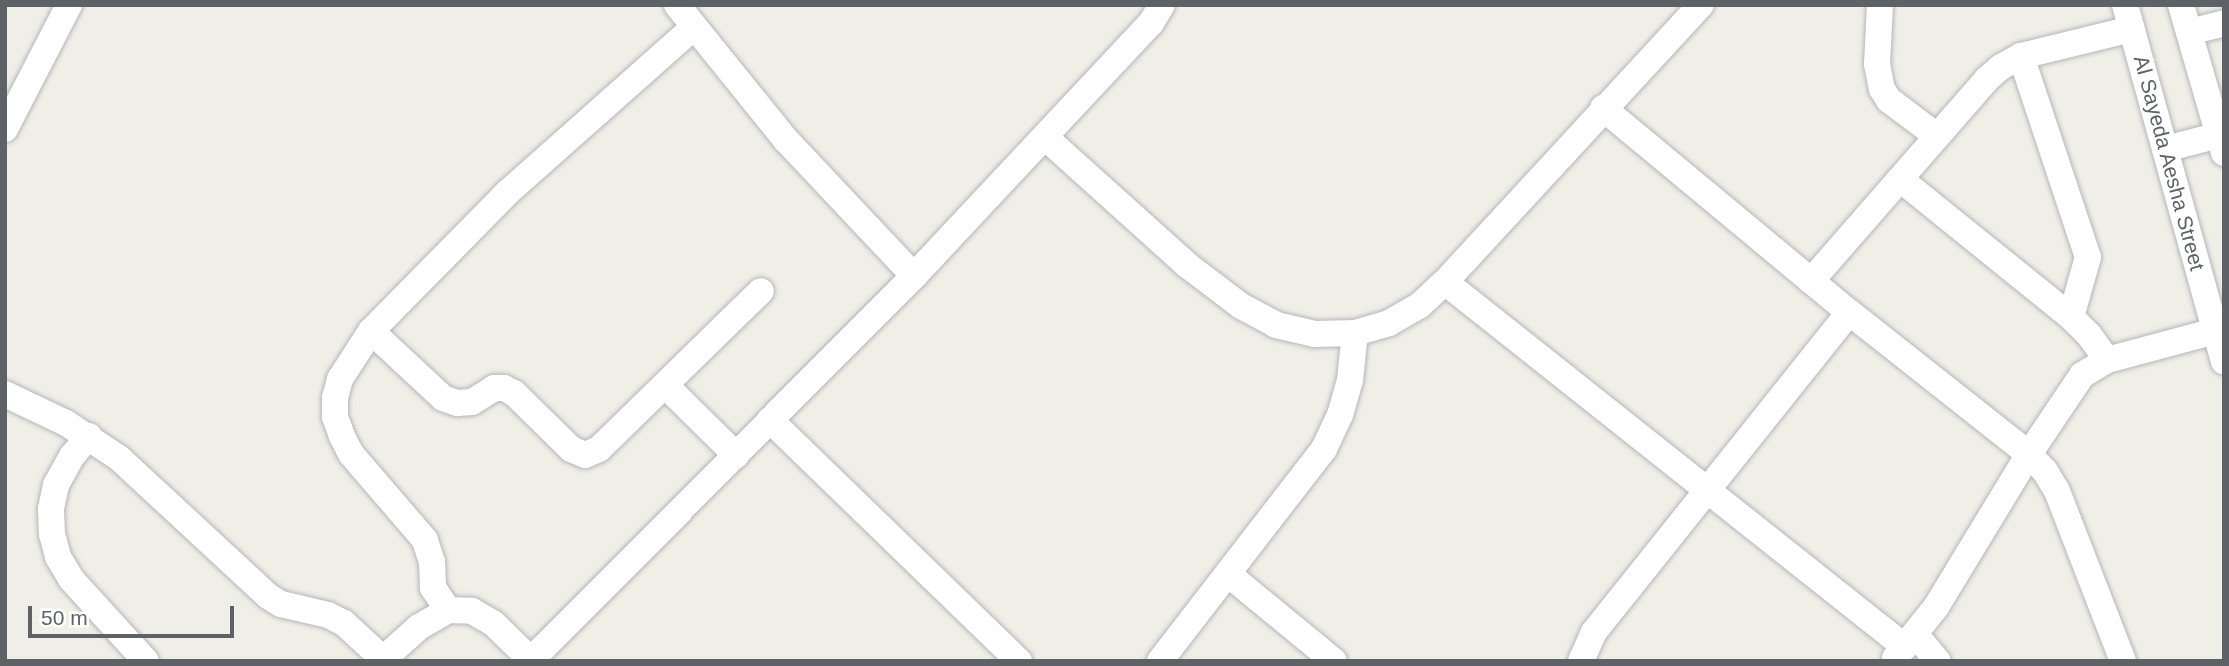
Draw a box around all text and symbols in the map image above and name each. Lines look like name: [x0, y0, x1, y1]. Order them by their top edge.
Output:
street label: Al Sayeda Aesha Street: [2128, 52, 2210, 274]
scale bar: [32, 592, 238, 636]
text: 50 m: [41, 606, 88, 629]

